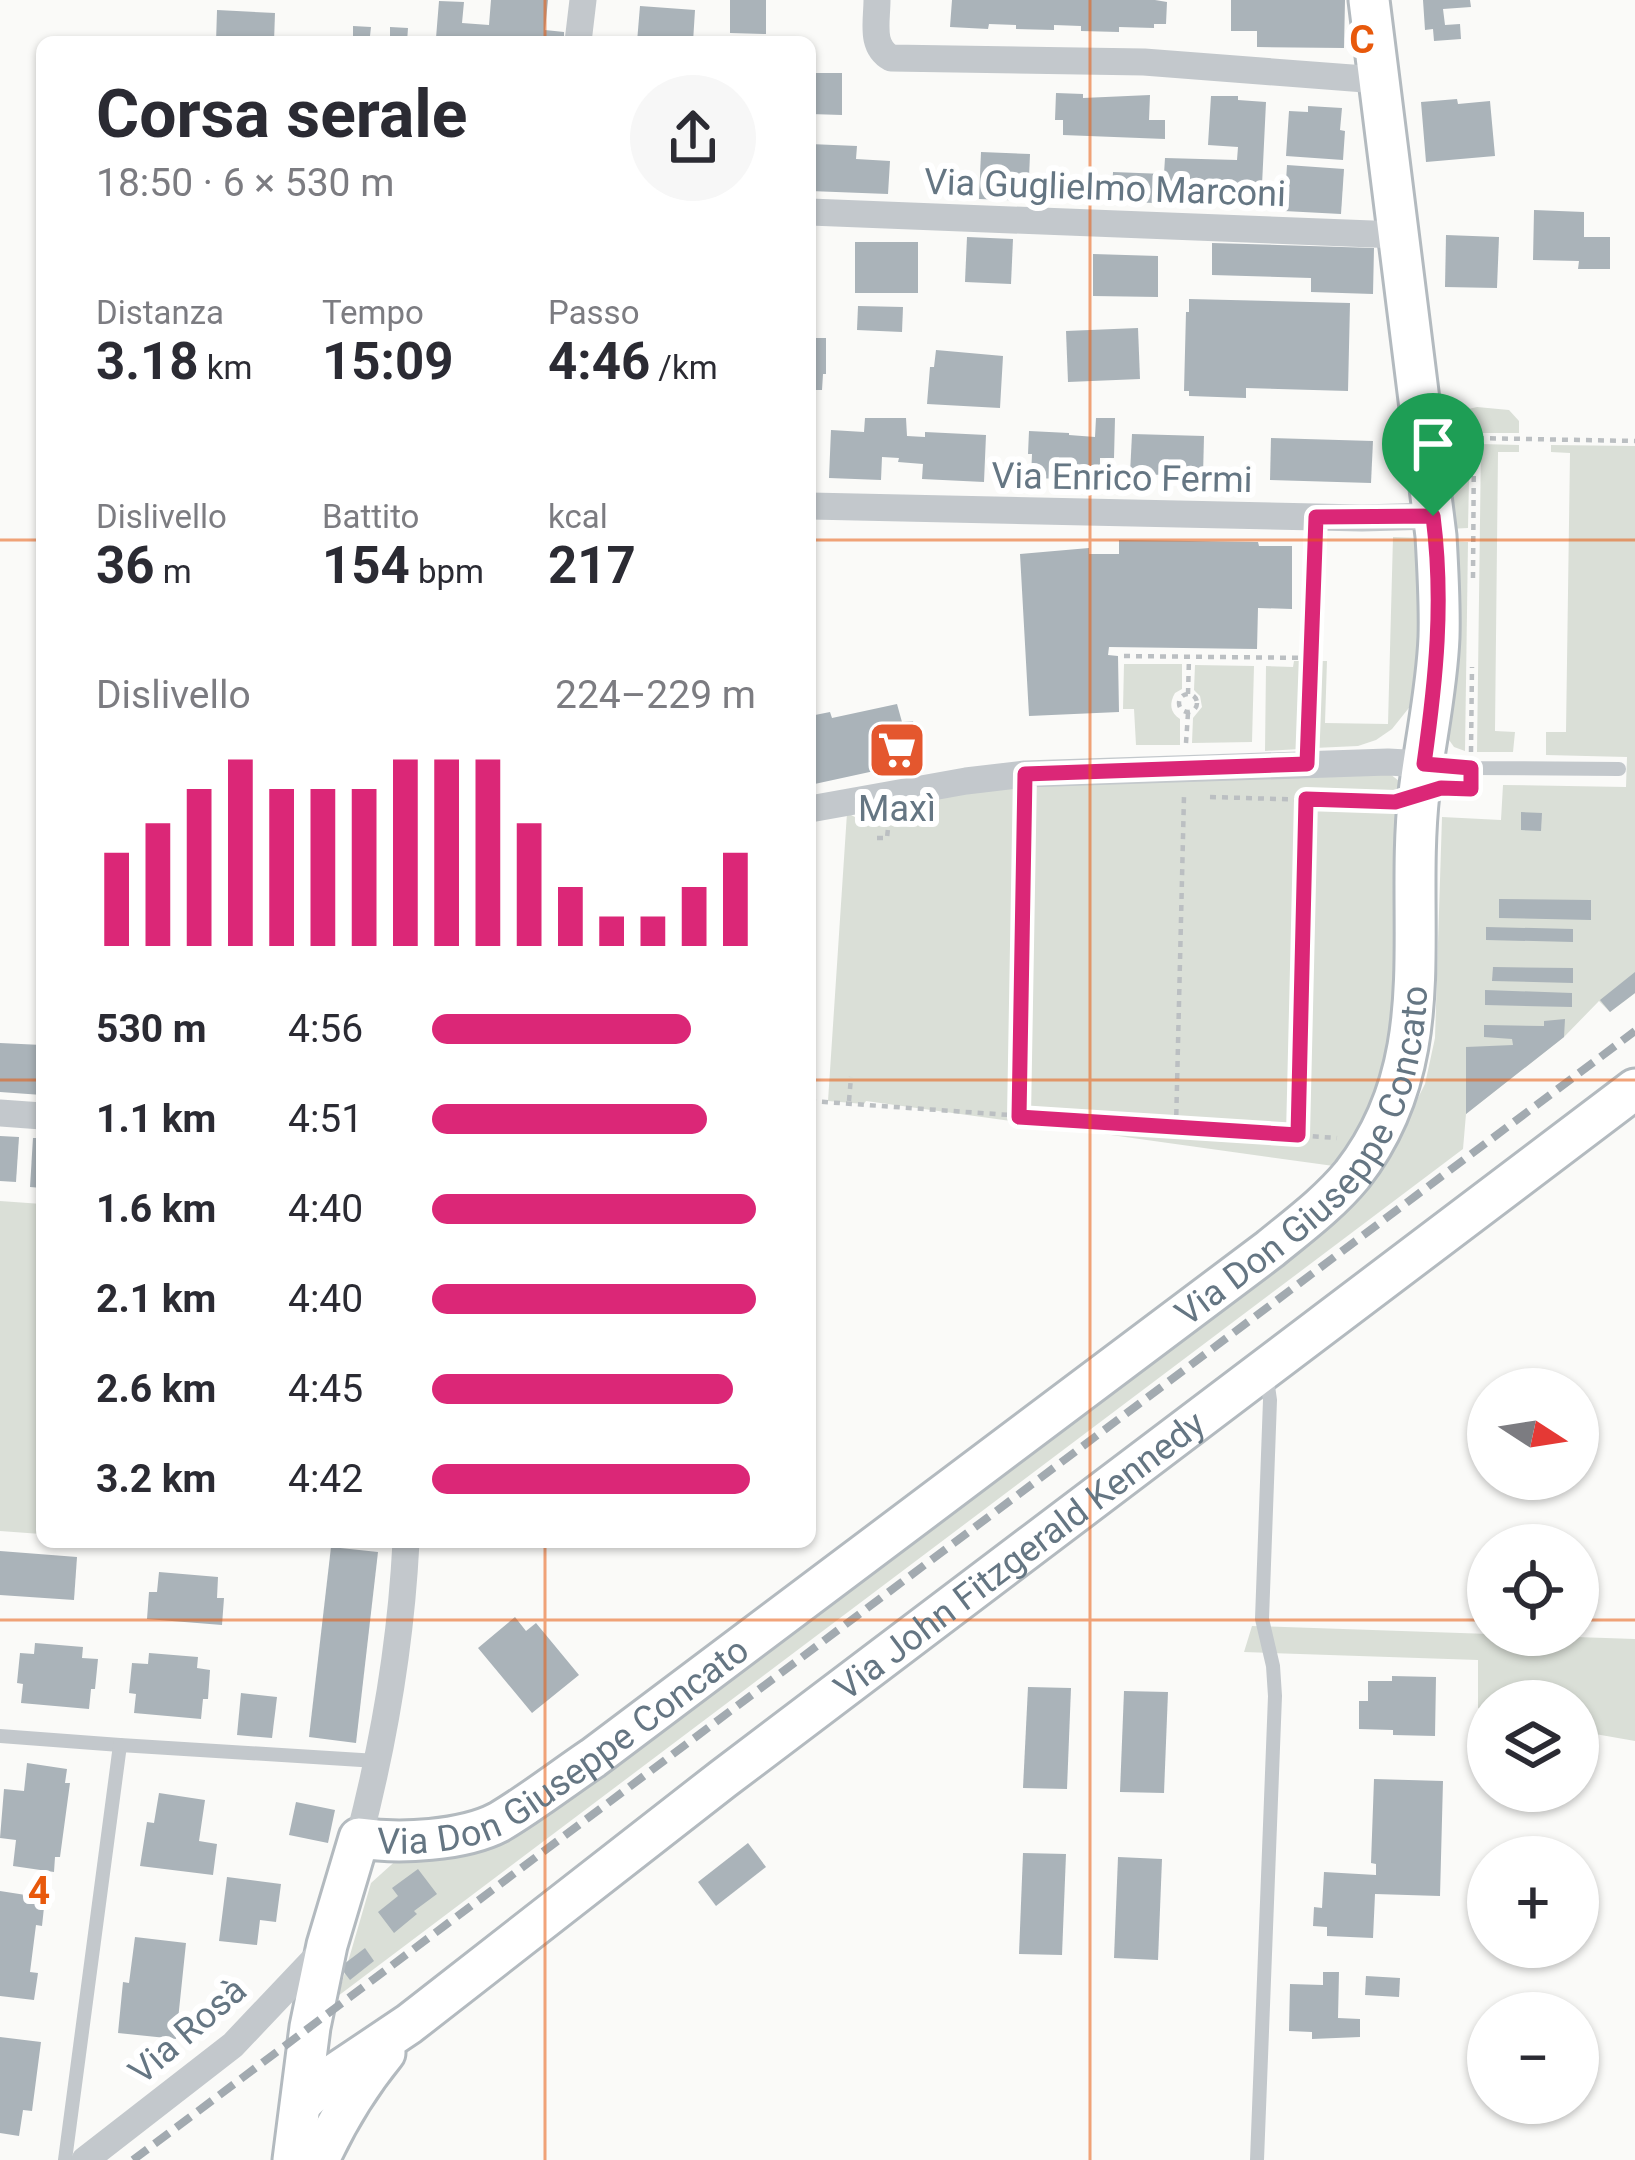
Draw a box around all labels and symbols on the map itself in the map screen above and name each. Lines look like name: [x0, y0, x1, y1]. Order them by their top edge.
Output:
text: C: [1349, 17, 1375, 63]
street label: Via Guglielmo Marconi: [923, 161, 1287, 215]
pin: [1382, 393, 1484, 516]
street label: Via Enrico Fermi: [991, 455, 1253, 501]
supermarket icon: Maxì: [866, 719, 928, 781]
place label: Maxì: [858, 788, 936, 830]
street label: Via Don Giuseppe Concato: [1167, 984, 1436, 1335]
north arrow: [1467, 1368, 1599, 1500]
street label: Via John Fitzgerald Kennedy: [826, 1402, 1213, 1709]
street label: Via Don Giuseppe Concato: [376, 1629, 757, 1863]
text: 4: [28, 1868, 50, 1914]
street label: Via Rosà: [121, 1969, 255, 2093]

